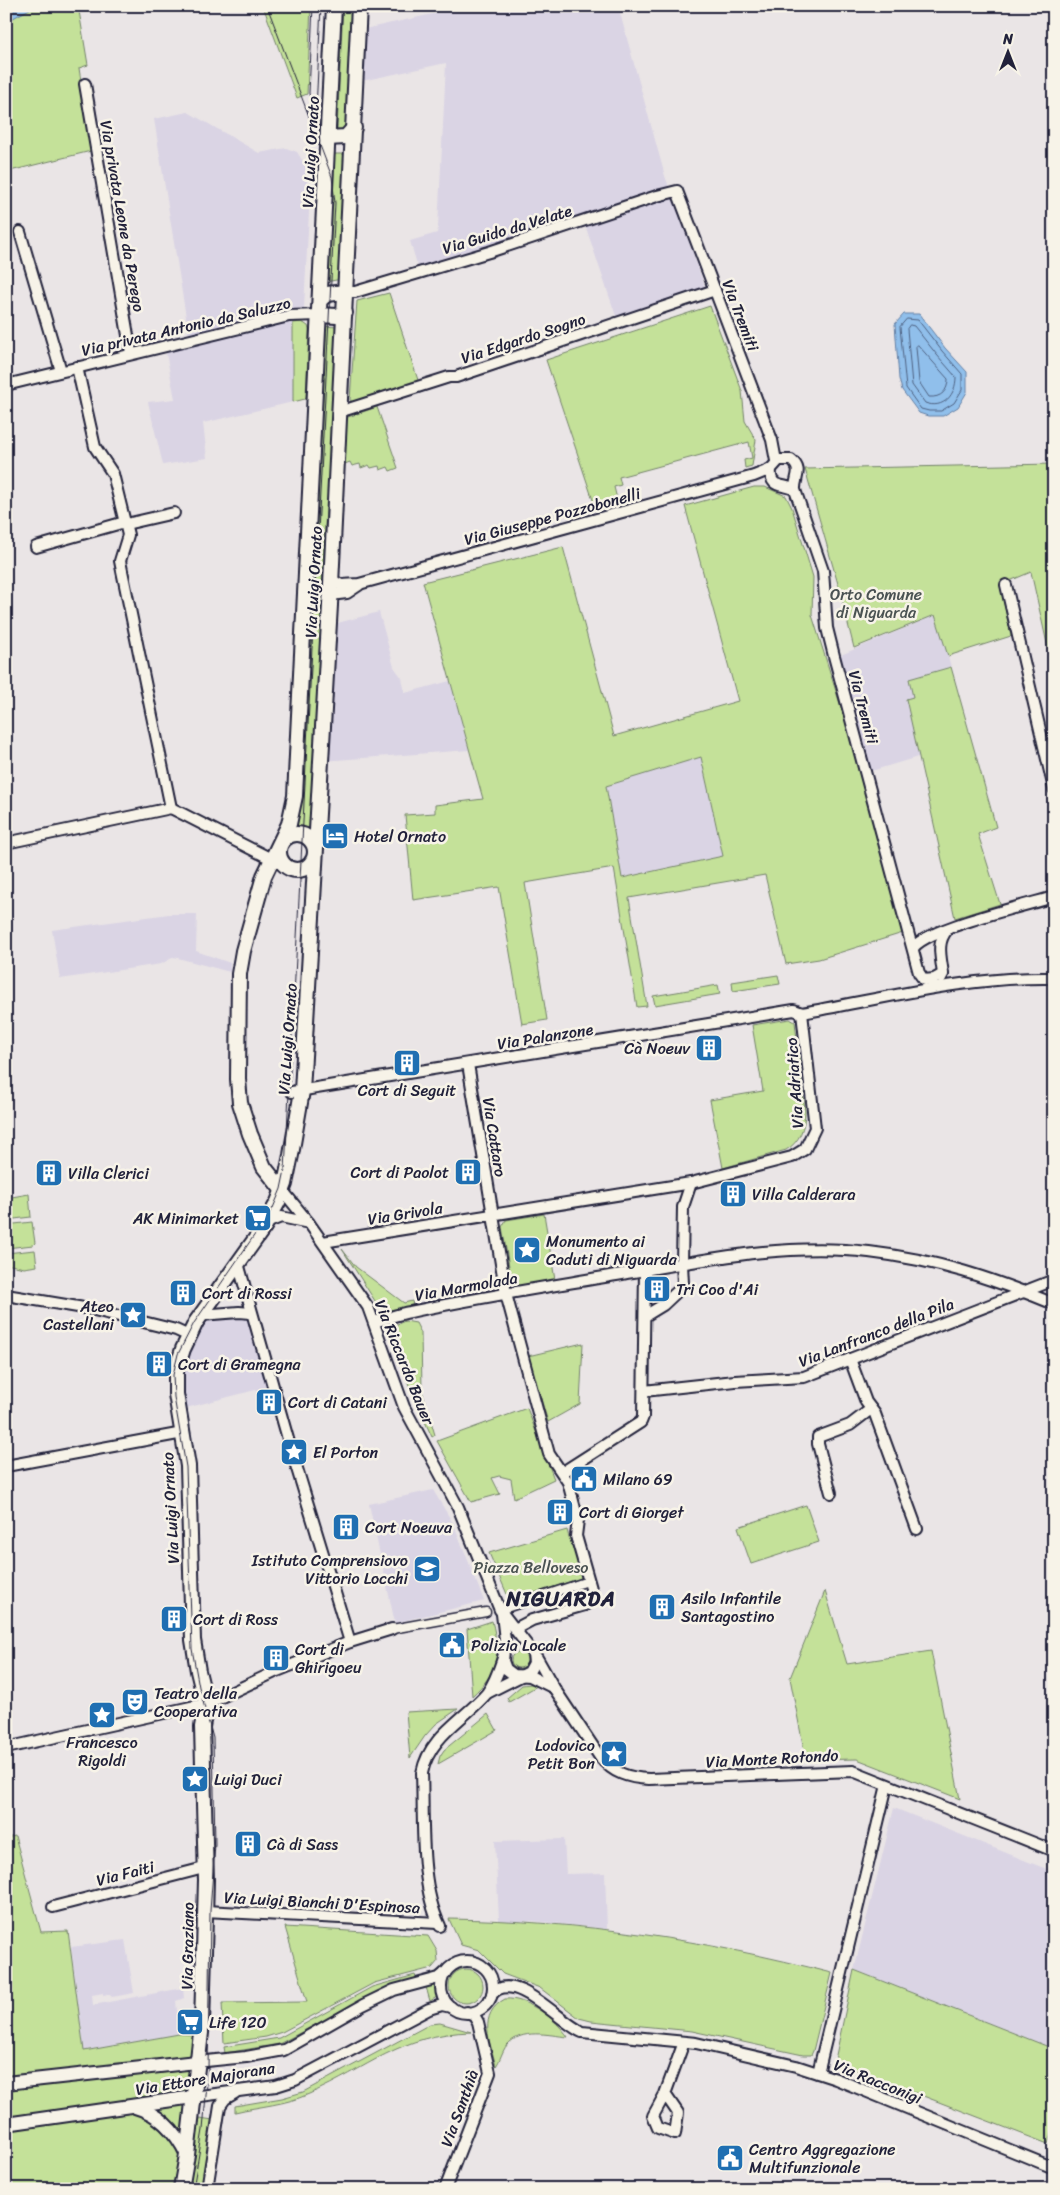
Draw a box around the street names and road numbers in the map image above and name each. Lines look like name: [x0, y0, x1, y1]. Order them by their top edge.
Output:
street label: Via Luigi Ornato: [293, 95, 328, 209]
street label: Via privata Leone da Perego: [91, 118, 154, 314]
street label: Via Guido da Velate: [439, 196, 576, 263]
street label: Via Tremiti: [714, 275, 768, 356]
street label: Via privata Antonio da Saluzzo: [79, 288, 294, 365]
street label: Via Edgardo Sogno: [457, 305, 589, 372]
street label: Via Giuseppe Pozzobonelli: [461, 479, 644, 554]
street label: Via Luigi Ornato: [296, 525, 331, 639]
street label: Via Tremiti: [840, 667, 887, 748]
street label: Via Luigi Ornato: [269, 982, 306, 1096]
street label: Via Palanzone: [495, 1015, 595, 1058]
street label: Via Adriatico: [777, 1037, 812, 1129]
street label: Via Cattaro: [474, 1095, 515, 1179]
street label: Via Grivola: [366, 1193, 445, 1234]
street label: Via Marmolada: [412, 1263, 520, 1310]
street label: Via Lanfranco della Pila: [794, 1289, 958, 1376]
street label: Via Riccardo Bauer: [366, 1295, 443, 1431]
street label: Via Luigi Ornato: [153, 1451, 188, 1565]
street label: Via Monte Rotondo: [705, 1741, 839, 1776]
street label: Via Faiti: [93, 1852, 158, 1895]
street label: Via Luigi Bianchi D'Espinosa: [223, 1883, 421, 1922]
street label: Via Graziano: [172, 1902, 203, 1990]
street label: Via Racconigi: [829, 2050, 927, 2113]
street label: Via Ettore Majorana: [133, 2053, 278, 2104]
street label: Via Santhià: [432, 2065, 487, 2151]

